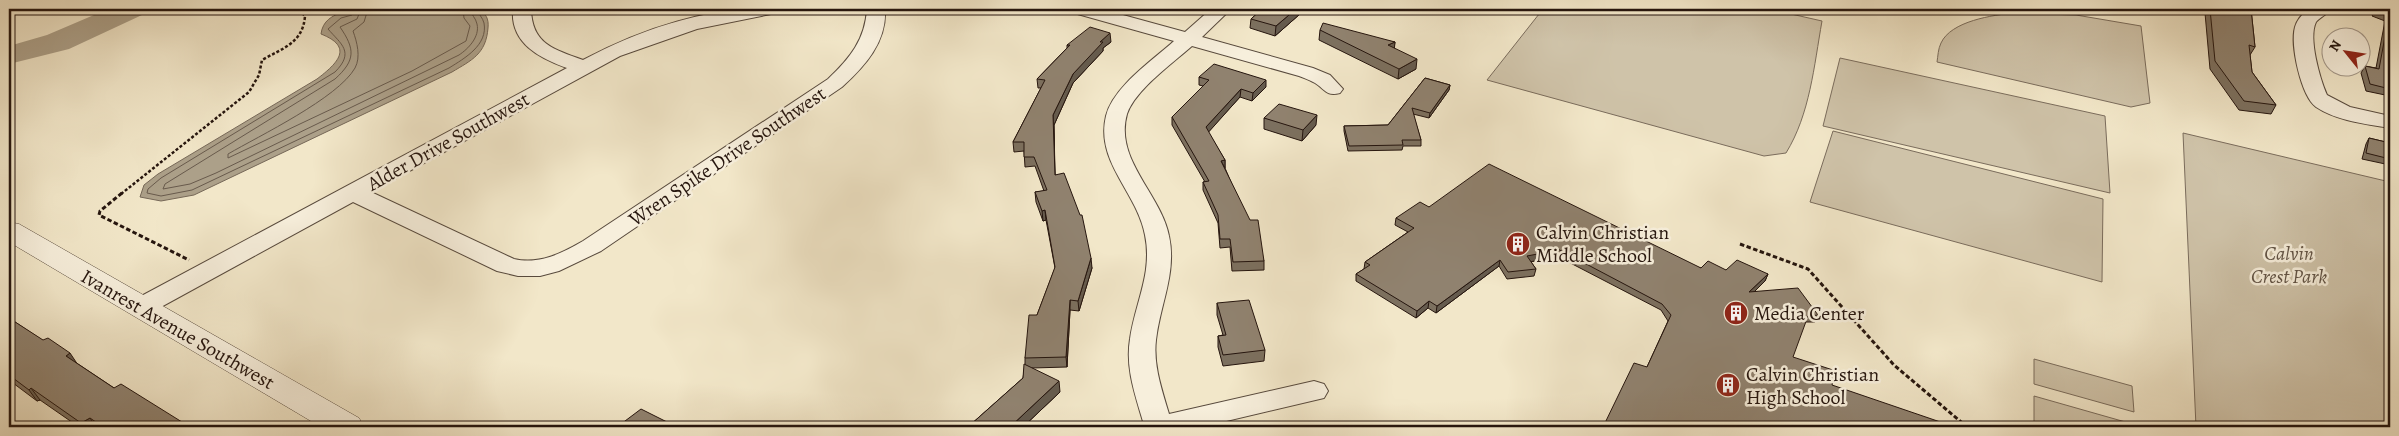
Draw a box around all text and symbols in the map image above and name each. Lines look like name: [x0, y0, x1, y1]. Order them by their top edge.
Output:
north arrow: [2322, 28, 2372, 78]
text: N: [2324, 37, 2346, 55]
street label: Wren Spike Drive Southwest: [622, 80, 832, 233]
street label: Alder Drive Southwest: [361, 85, 535, 198]
place label: Calvin Christian Middle School: [1536, 219, 1669, 269]
building icon: Calvin Christian Middle School: [1505, 231, 1531, 257]
park label: Calvin Crest Park: [2251, 240, 2327, 290]
street label: Ivanrest Avenue Southwest: [76, 263, 280, 396]
building icon: Media Center: [1723, 300, 1749, 326]
place label: Media Center: [1754, 300, 1865, 327]
place label: Calvin Christian High School: [1746, 361, 1879, 411]
building icon: Calvin Christian High School: [1715, 372, 1741, 398]

